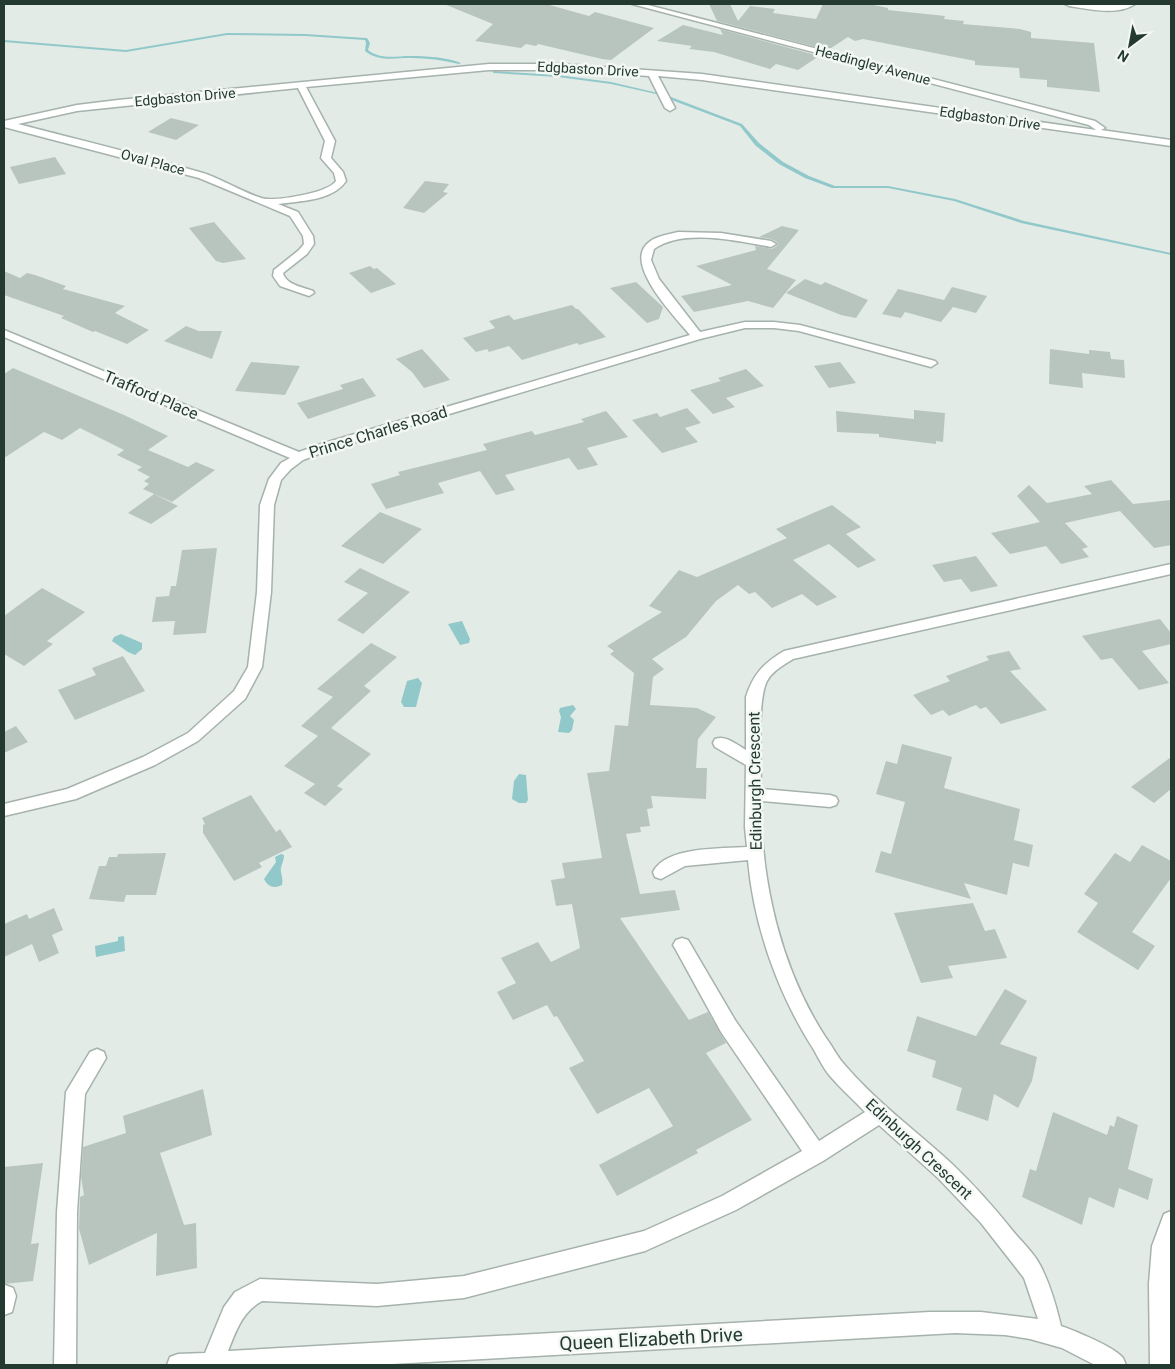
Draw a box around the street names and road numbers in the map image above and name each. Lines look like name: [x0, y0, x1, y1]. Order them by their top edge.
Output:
street label: Headingley Avenue: [814, 42, 932, 88]
street label: Edgbaston Drive: [537, 58, 639, 80]
street label: Edgbaston Drive: [134, 85, 236, 109]
street label: Edgbaston Drive: [939, 103, 1041, 133]
street label: Oval Place: [119, 146, 187, 178]
street label: Trafford Place: [101, 367, 201, 423]
street label: Prince Charles Road: [306, 402, 450, 462]
street label: Edinburgh Crescent: [744, 711, 766, 851]
street label: Edinburgh Crescent: [862, 1095, 976, 1203]
street label: Queen Elizabeth Drive: [559, 1323, 743, 1355]

